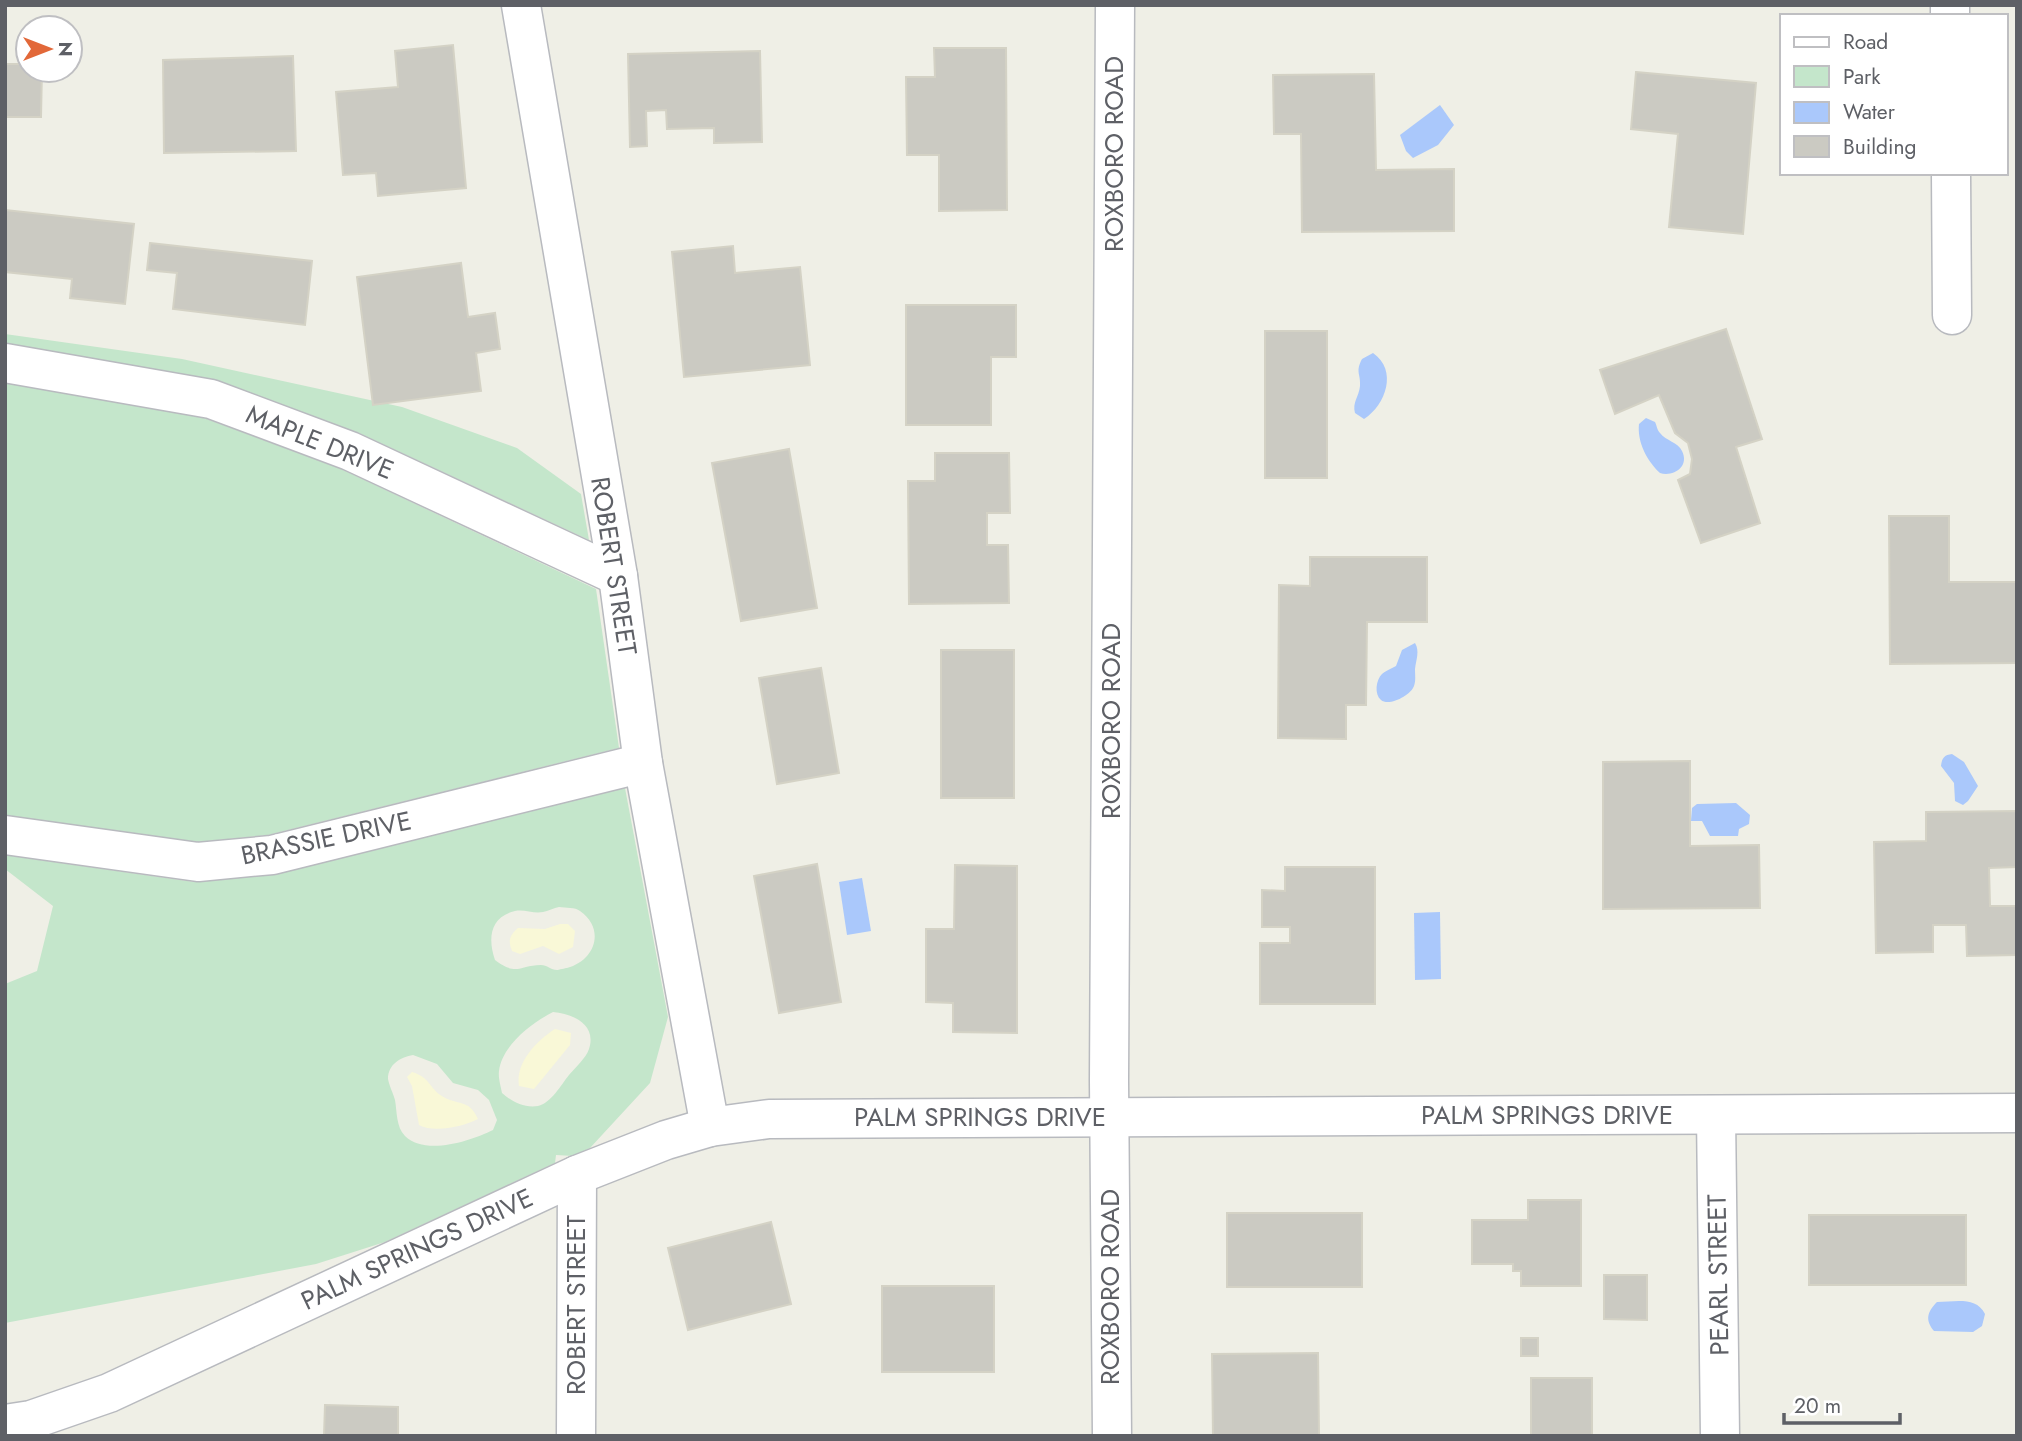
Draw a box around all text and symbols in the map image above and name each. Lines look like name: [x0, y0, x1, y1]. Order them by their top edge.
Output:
north arrow: [14, 14, 84, 84]
legend: [1780, 14, 2008, 175]
text: Road: [1843, 27, 1888, 57]
text: N: [52, 41, 79, 57]
street label: ROXBORO ROAD: [1095, 56, 1133, 252]
text: Park: [1843, 62, 1881, 92]
text: Water: [1843, 97, 1896, 127]
text: Building: [1843, 132, 1916, 162]
street label: MAPLE DRIVE: [240, 395, 400, 489]
street label: ROBERT STREET: [581, 474, 647, 658]
street label: ROXBORO ROAD: [1092, 623, 1130, 819]
street label: BRASSIE DRIVE: [237, 801, 415, 875]
street label: PALM SPRINGS DRIVE: [1421, 1096, 1673, 1134]
street label: PALM SPRINGS DRIVE: [854, 1098, 1106, 1136]
street label: PALM SPRINGS DRIVE: [295, 1179, 539, 1319]
street label: ROXBORO ROAD: [1091, 1189, 1129, 1385]
street label: PEARL STREET: [1698, 1194, 1738, 1356]
street label: ROBERT STREET: [557, 1215, 595, 1395]
scale bar: [1784, 1382, 1899, 1426]
text: 20 m: [1794, 1391, 1841, 1421]

